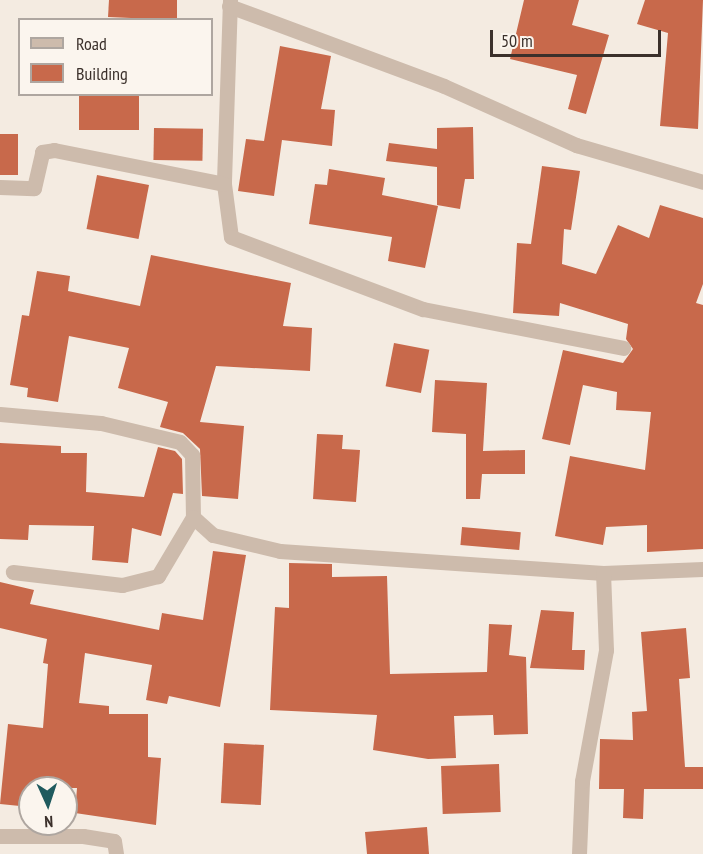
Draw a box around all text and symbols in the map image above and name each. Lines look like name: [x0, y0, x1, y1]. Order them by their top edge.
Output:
legend: [18, 18, 213, 96]
scale bar: [493, 18, 664, 56]
text: 50 m: [501, 29, 533, 52]
text: Road: [76, 32, 107, 55]
text: Building: [76, 62, 128, 85]
north arrow: [18, 776, 78, 836]
text: N: [44, 812, 54, 832]

